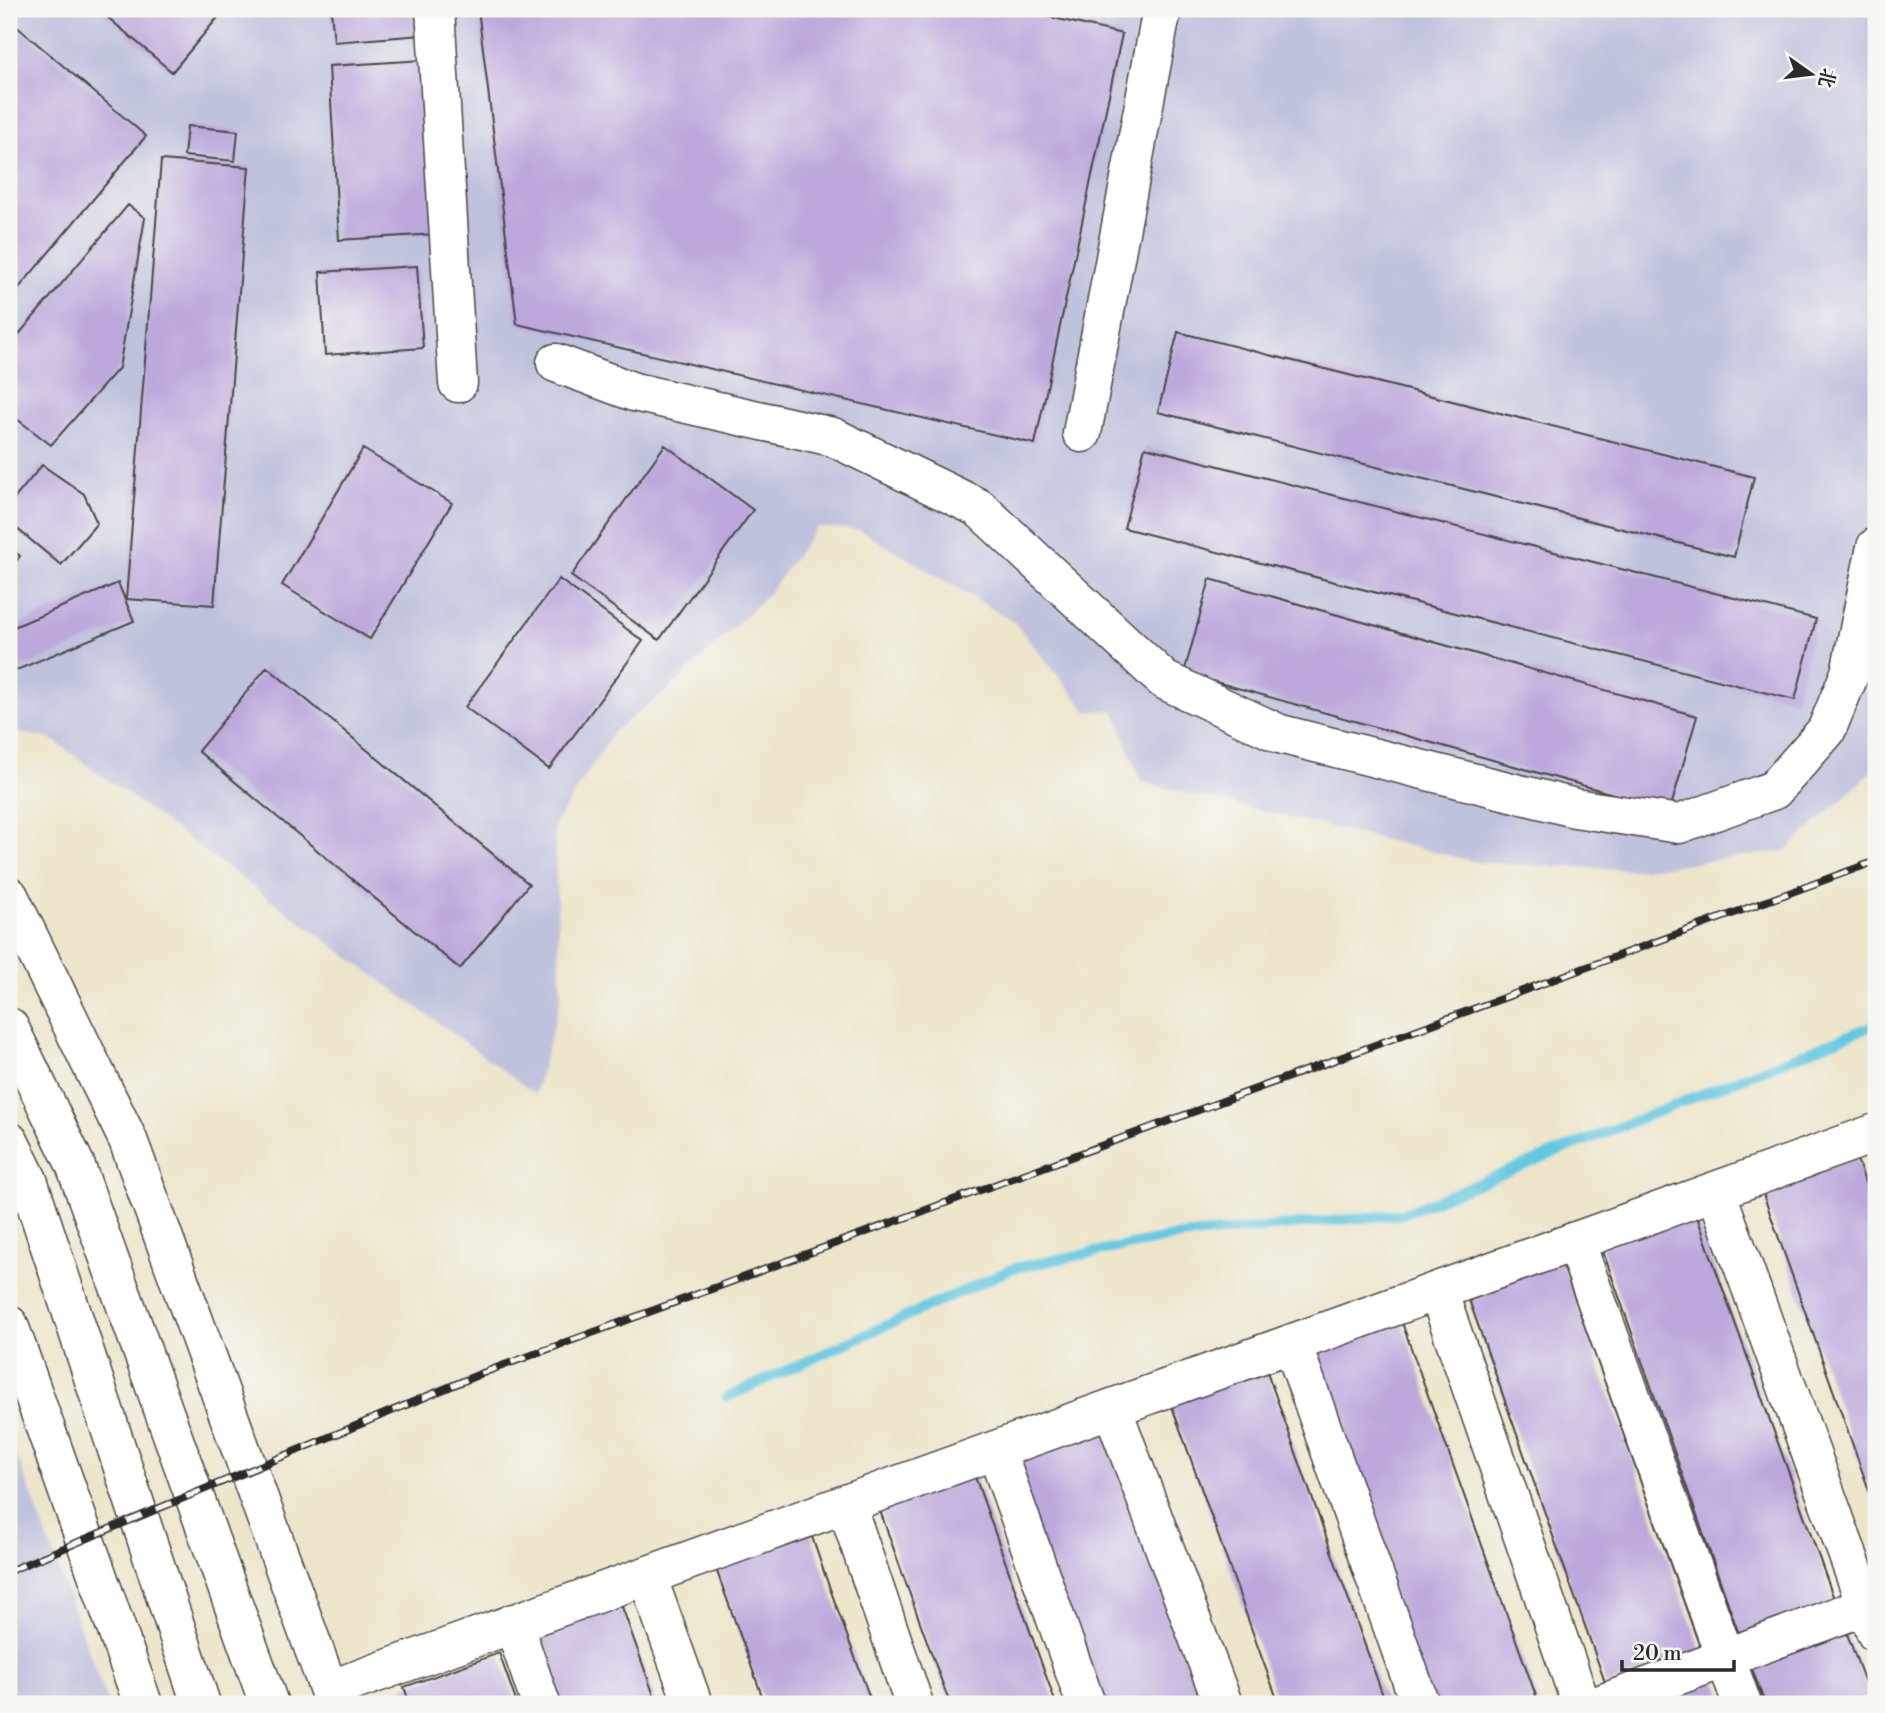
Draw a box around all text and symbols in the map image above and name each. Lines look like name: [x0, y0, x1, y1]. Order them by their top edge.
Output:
north arrow: [1776, 38, 1846, 108]
text: 北: [1813, 66, 1840, 90]
scale bar: [1622, 1629, 1734, 1673]
text: 20 m: [1633, 1641, 1682, 1667]

